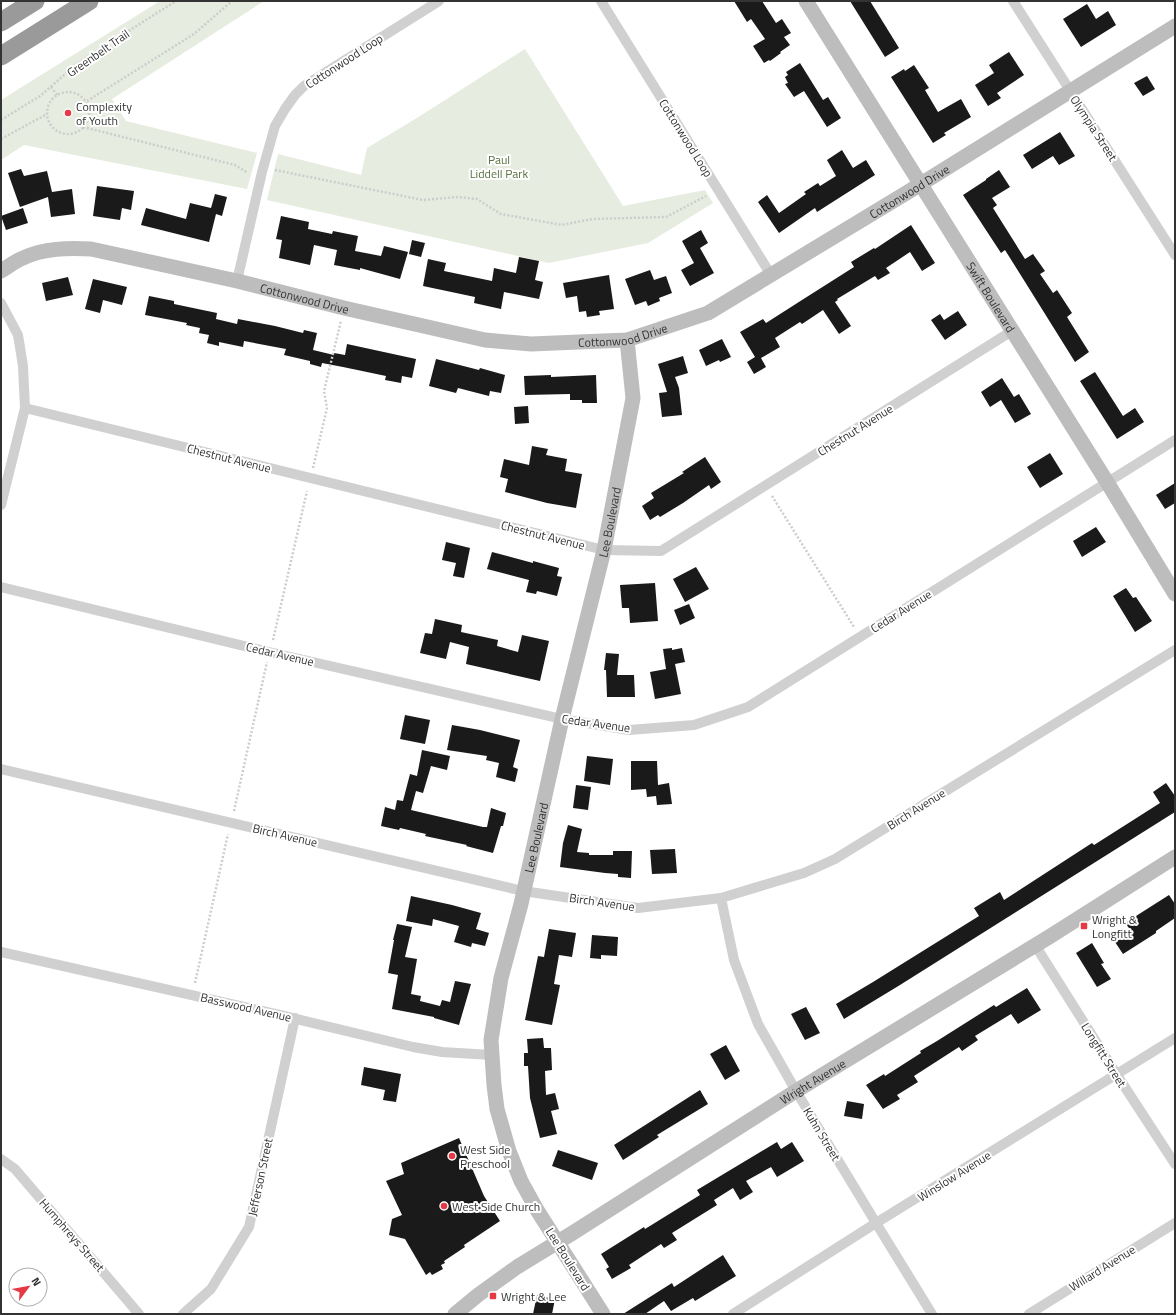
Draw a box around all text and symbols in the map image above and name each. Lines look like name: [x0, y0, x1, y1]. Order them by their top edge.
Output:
street label: Greenbelt Trail: [63, 24, 133, 82]
street label: Cottonwood Loop: [301, 29, 387, 93]
street label: Olympia Street: [1066, 91, 1123, 165]
street label: Cottonwood Loop: [654, 95, 718, 181]
place label: Complexity of Youth: [76, 97, 132, 130]
marker: Complexity of Youth: [63, 108, 73, 118]
park label: Paul Liddell Park: [470, 150, 528, 183]
street label: Cottonwood Drive: [865, 159, 953, 223]
street label: Swift Boulevard: [962, 258, 1020, 336]
street label: Cottonwood Drive: [258, 278, 351, 318]
street label: Cottonwood Drive: [578, 318, 670, 352]
street label: Chestnut Avenue: [813, 399, 897, 461]
street label: Chestnut Avenue: [185, 438, 273, 478]
street label: Lee Boulevard: [593, 485, 625, 559]
street label: Chestnut Avenue: [499, 515, 587, 555]
street label: Cedar Avenue: [867, 585, 935, 637]
street label: Cedar Avenue: [244, 637, 316, 671]
street label: Cedar Avenue: [560, 709, 632, 737]
street label: Birch Avenue: [883, 783, 949, 835]
street label: Lee Boulevard: [519, 801, 553, 875]
street label: Birch Avenue: [251, 818, 319, 852]
street label: Birch Avenue: [568, 888, 636, 916]
place label: Wright & Longfitt: [1092, 910, 1138, 943]
marker: Wright & Longfitt: [1079, 921, 1089, 931]
street label: Basswood Avenue: [199, 987, 293, 1027]
street label: Longfitt Street: [1077, 1019, 1132, 1092]
street label: Wright Avenue: [776, 1054, 849, 1109]
street label: Kuhn Street: [799, 1104, 846, 1165]
street label: Jefferson Street: [242, 1135, 278, 1218]
place label: West Side Preschool: [460, 1140, 510, 1173]
street label: Winslow Avenue: [913, 1146, 995, 1206]
marker: West Side Preschool: [447, 1151, 457, 1161]
street label: Humphreys Street: [35, 1194, 110, 1277]
place label: West Side Church: [452, 1197, 540, 1216]
marker: West Side Church: [439, 1201, 449, 1211]
street label: Lee Boulevard: [541, 1224, 595, 1294]
street label: Willard Avenue: [1065, 1240, 1139, 1296]
north arrow: [8, 1267, 48, 1307]
text: N: [28, 1274, 45, 1289]
place label: Wright & Lee: [501, 1287, 566, 1306]
marker: Wright & Lee: [488, 1291, 498, 1301]

